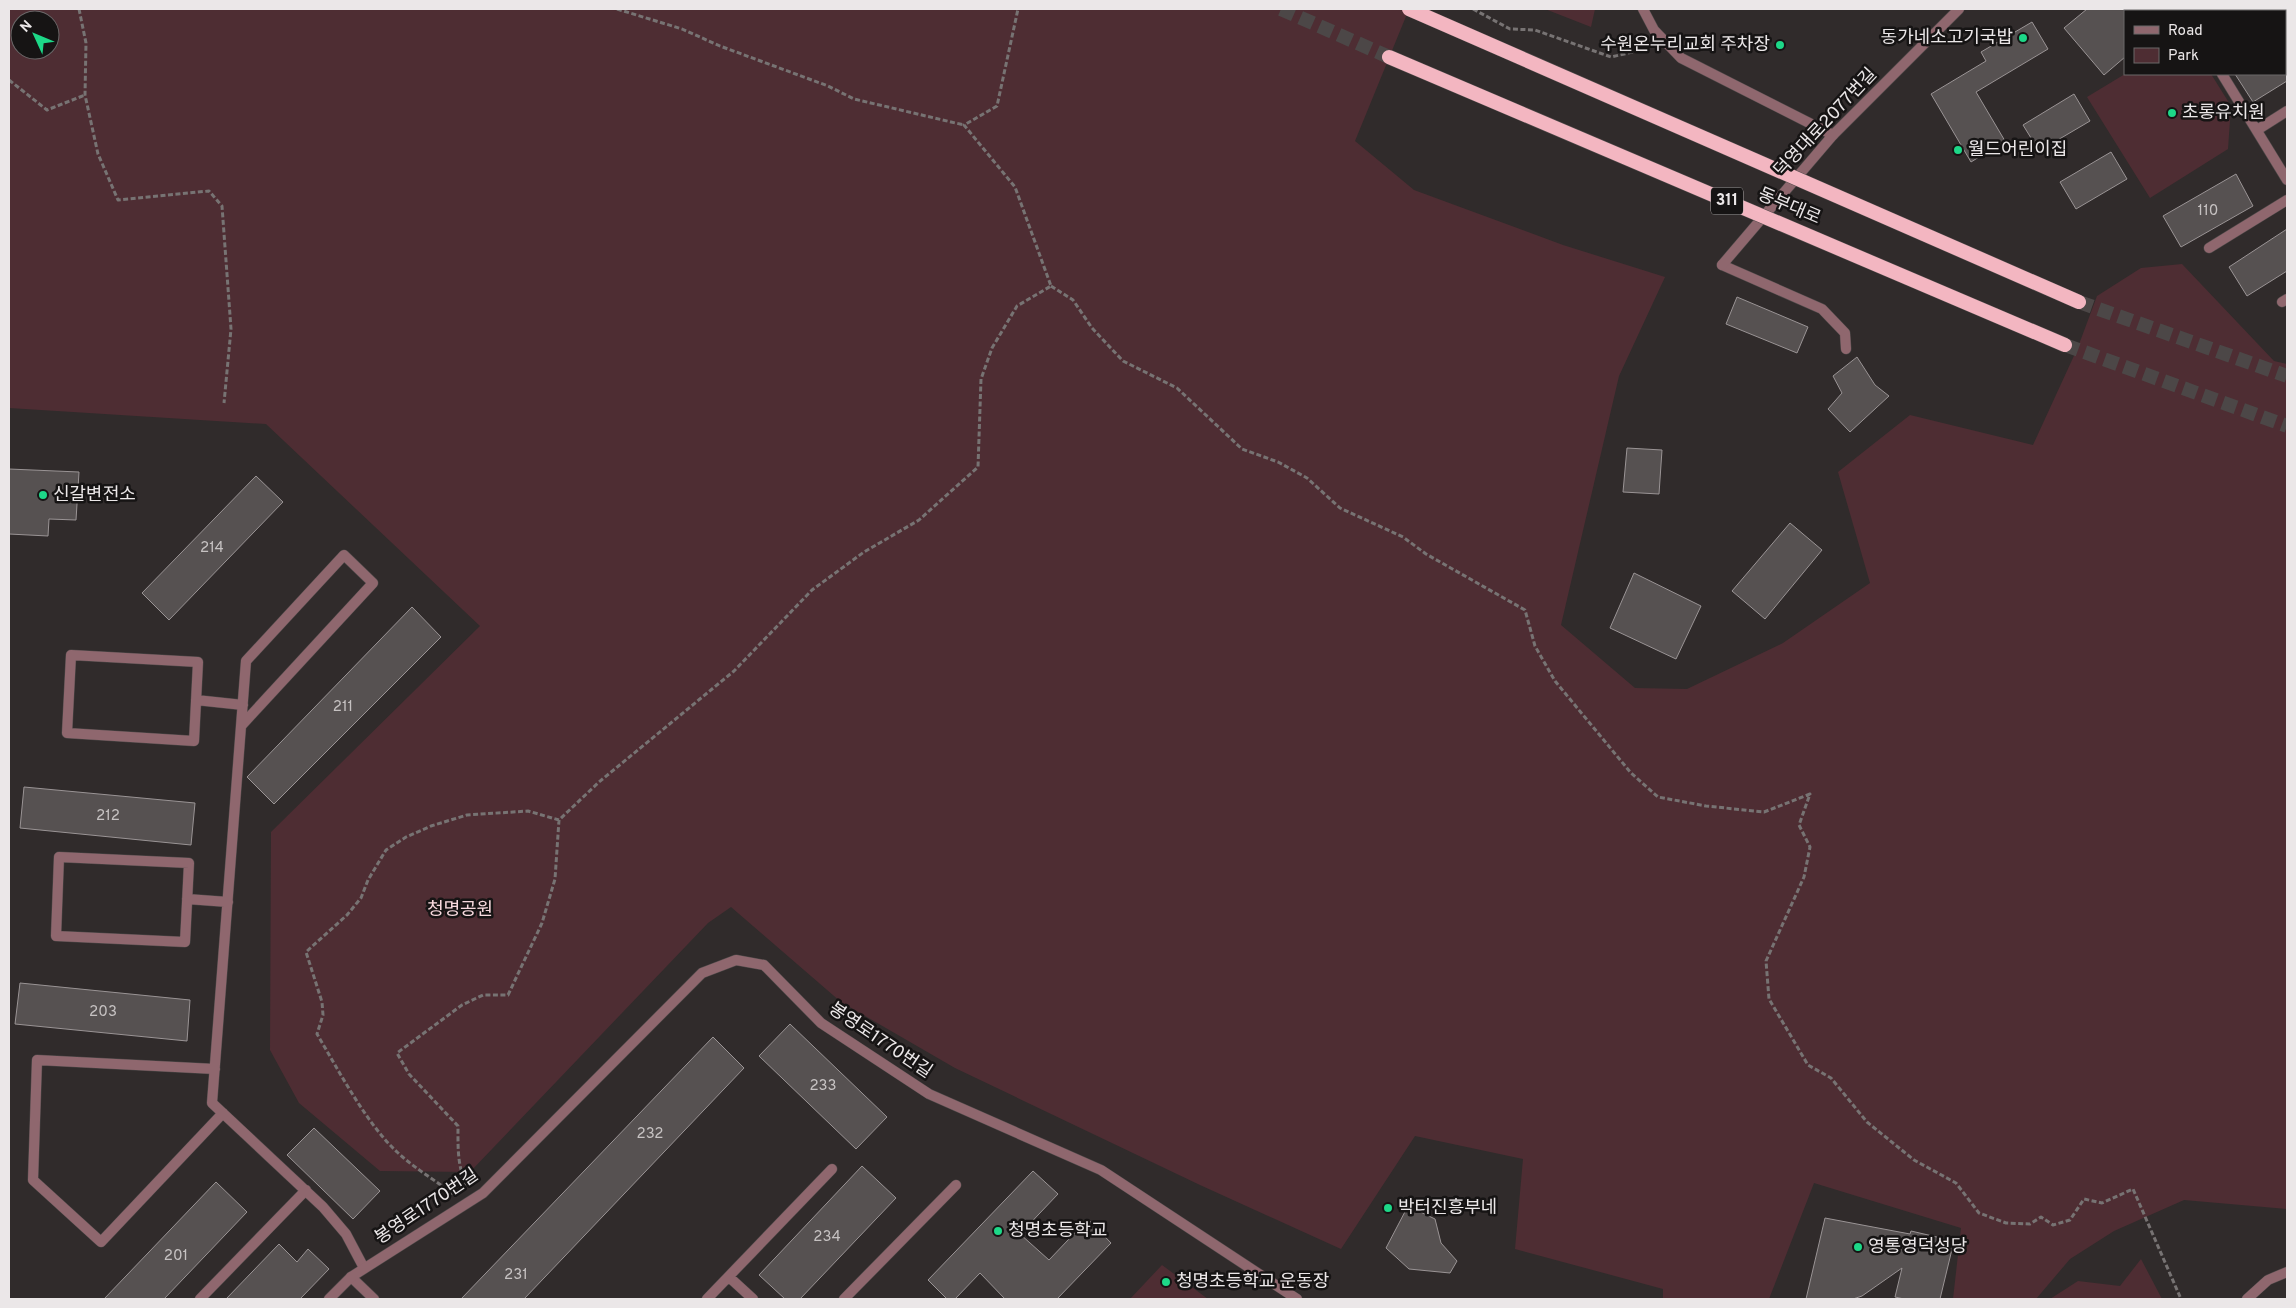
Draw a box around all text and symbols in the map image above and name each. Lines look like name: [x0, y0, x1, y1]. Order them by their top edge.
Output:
north arrow: [10, 10, 60, 60]
legend: [2124, 10, 2286, 75]
text: N: [17, 17, 36, 37]
text: Road: [2168, 22, 2203, 41]
place label: 동가네소고기국밥: [1881, 27, 2013, 50]
marker: 동가네소고기국밥: [2017, 32, 2029, 44]
place label: 수원온누리교회 주차장: [1600, 34, 1770, 57]
marker: 수원온누리교회 주차장: [1774, 39, 1786, 51]
text: Park: [2168, 47, 2199, 66]
street label: 덕영대로2077번길: [1770, 64, 1882, 182]
place label: 초롱유치원: [2182, 102, 2265, 125]
marker: 초롱유치원: [2166, 107, 2178, 119]
place label: 월드어린이집: [1968, 139, 2067, 162]
marker: 월드어린이집: [1952, 144, 1964, 156]
street label: 동부대로: [1754, 183, 1824, 231]
road number: 311: [1711, 188, 1743, 215]
house number: 110: [2198, 202, 2218, 221]
place label: 신갈변전소: [53, 484, 136, 507]
marker: 신갈변전소: [37, 489, 49, 501]
house number: 214: [200, 539, 224, 558]
house number: 211: [333, 698, 353, 717]
house number: 212: [96, 807, 120, 826]
park label: 청명공원: [427, 899, 493, 922]
street label: 봉영로1770번길: [824, 998, 936, 1084]
house number: 203: [89, 1003, 117, 1022]
house number: 233: [809, 1077, 837, 1096]
house number: 232: [636, 1125, 664, 1144]
street label: 봉영로1770번길: [371, 1164, 483, 1250]
place label: 박터진흥부네: [1398, 1197, 1497, 1220]
marker: 박터진흥부네: [1382, 1202, 1394, 1214]
place label: 청명초등학교: [1008, 1220, 1107, 1243]
marker: 청명초등학교: [992, 1225, 1004, 1237]
house number: 234: [813, 1228, 841, 1247]
place label: 영통영덕성당: [1868, 1236, 1967, 1259]
marker: 영통영덕성당: [1852, 1241, 1864, 1253]
house number: 201: [164, 1247, 188, 1266]
house number: 231: [504, 1266, 528, 1285]
place label: 청명초등학교 운동장: [1176, 1271, 1329, 1294]
marker: 청명초등학교 운동장: [1160, 1276, 1172, 1288]

